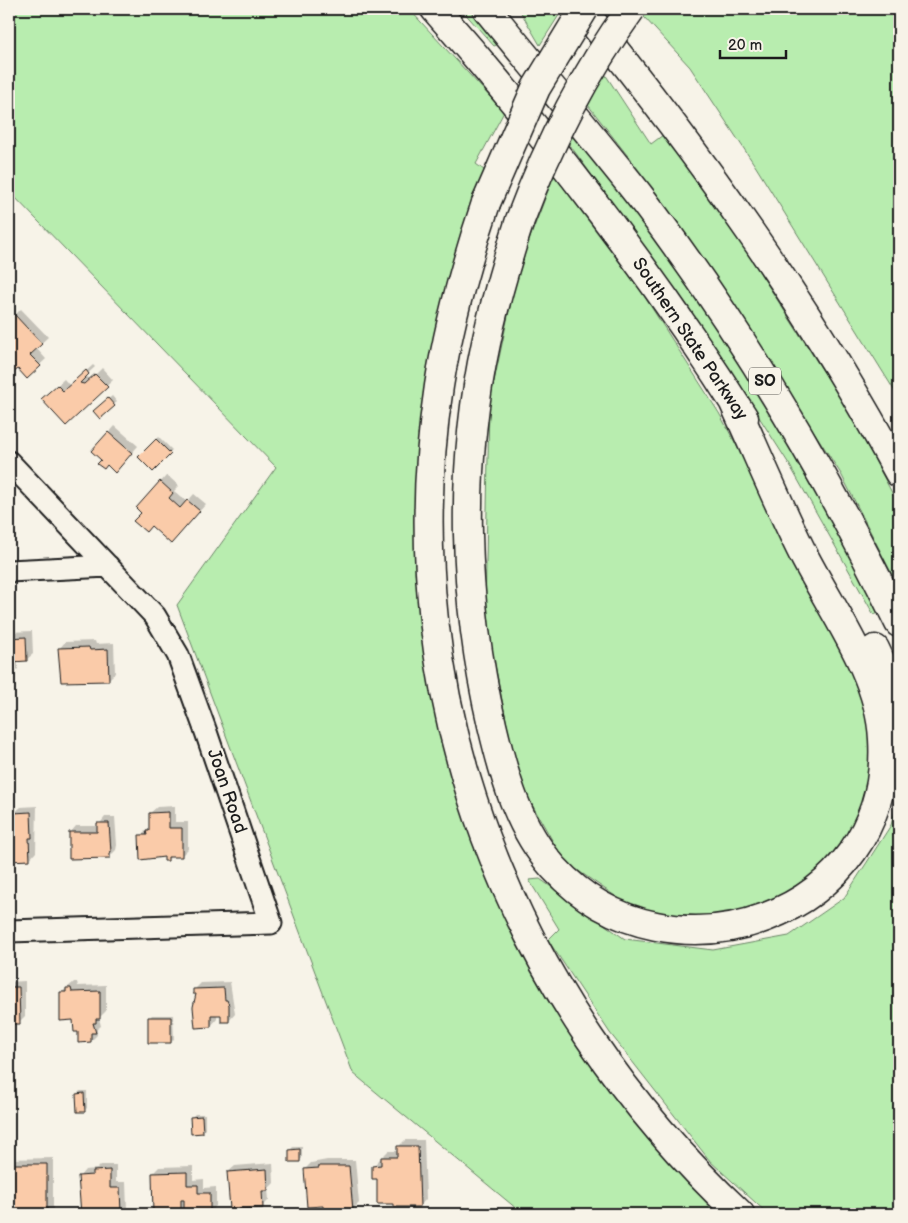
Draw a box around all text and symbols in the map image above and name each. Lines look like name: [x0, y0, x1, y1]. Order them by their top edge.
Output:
scale bar: [720, 28, 787, 60]
text: 20 m: [728, 36, 762, 55]
street label: Southern State Parkway: [628, 254, 753, 425]
road number: SO: [749, 368, 781, 394]
street label: Joan Road: [203, 746, 251, 836]

